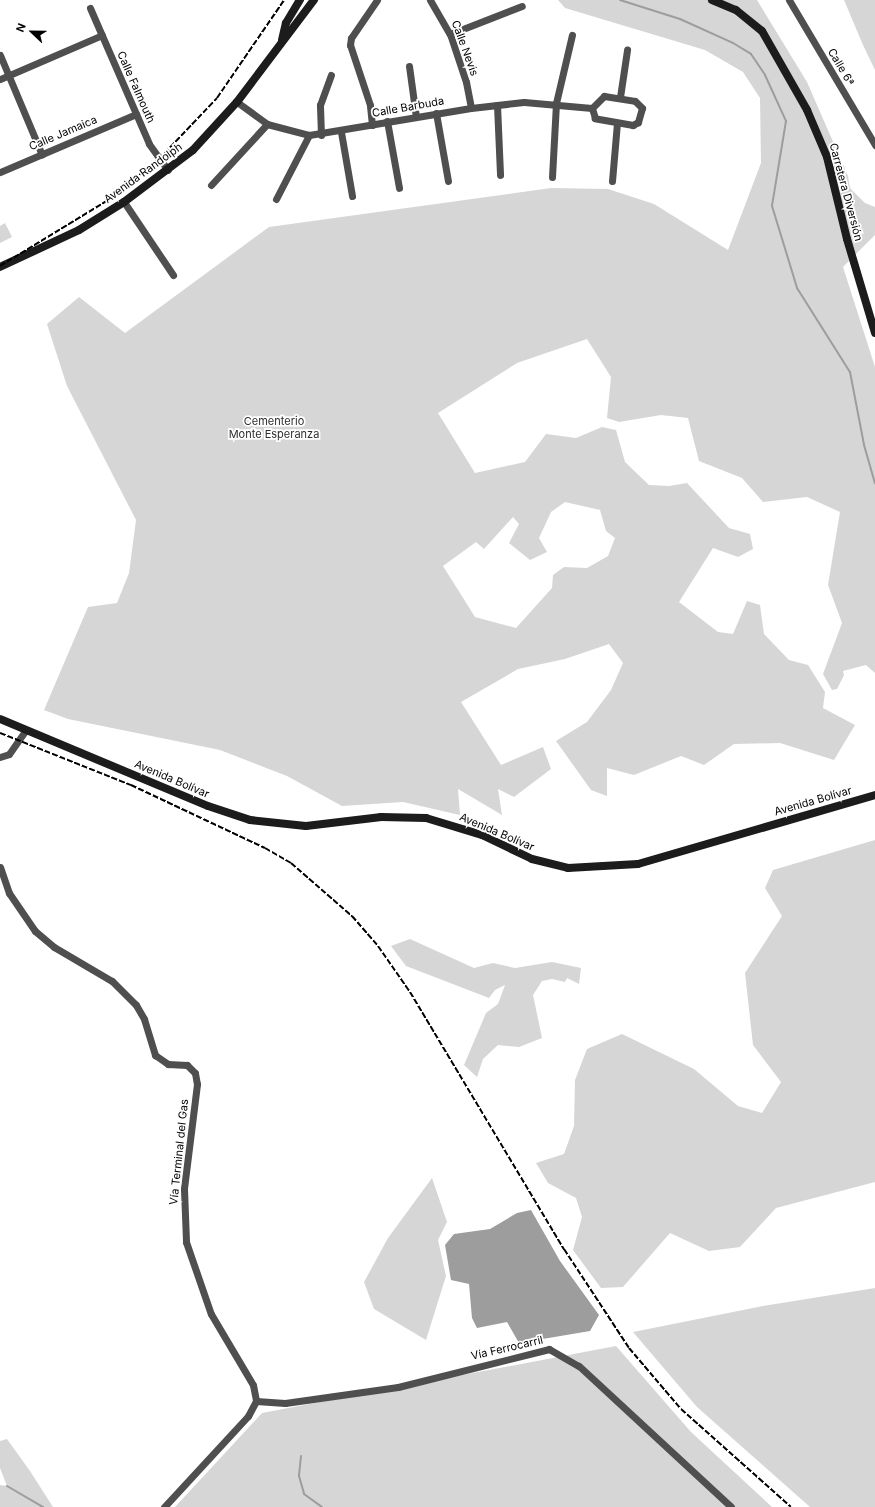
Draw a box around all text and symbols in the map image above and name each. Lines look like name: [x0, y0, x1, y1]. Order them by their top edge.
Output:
north arrow: [12, 12, 52, 52]
street label: Calle Nevis: [449, 18, 481, 78]
text: N: [13, 21, 29, 34]
street label: Calle 6ª: [825, 46, 857, 88]
street label: Calle Falmouth: [114, 49, 158, 125]
street label: Calle Barbuda: [371, 94, 445, 120]
street label: Calle Jamaica: [27, 113, 99, 153]
street label: Avenida Randolph: [101, 140, 185, 206]
street label: Carretera Diversión: [827, 142, 865, 242]
park label: Cementerio Monte Esperanza: [229, 415, 319, 441]
street label: Avenida Bolívar: [133, 757, 211, 801]
street label: Avenida Bolívar: [773, 784, 853, 818]
street label: Avenida Bolívar: [458, 810, 536, 854]
street label: Vía Terminal del Gas: [167, 1098, 191, 1206]
street label: Vía Ferrocarril: [470, 1333, 544, 1363]

